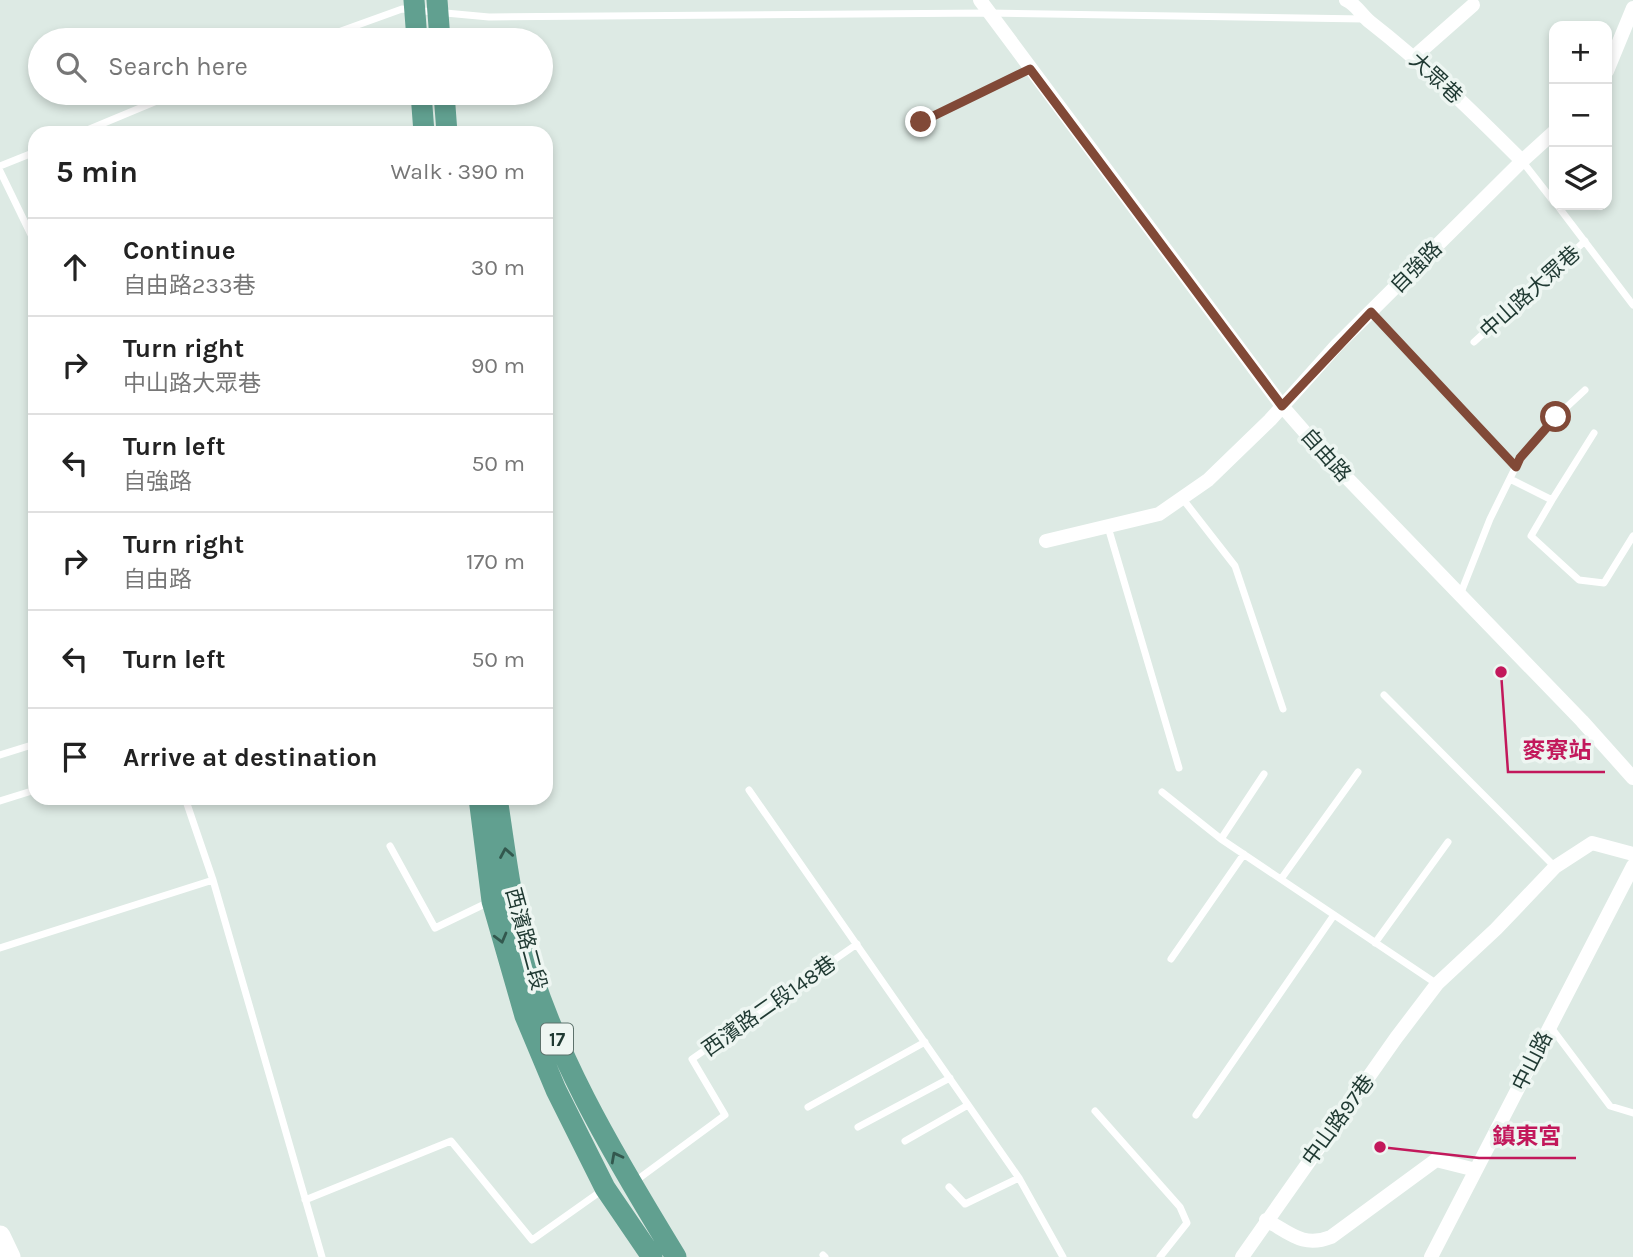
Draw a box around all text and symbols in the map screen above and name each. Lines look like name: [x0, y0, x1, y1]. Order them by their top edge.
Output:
map controls: [1549, 21, 1612, 210]
button: +: [1549, 21, 1612, 84]
search box: [28, 28, 553, 105]
icon: search: [52, 48, 90, 86]
street label: 大眾巷: [1405, 48, 1467, 108]
text: Search here: [108, 51, 248, 82]
button: −: [1549, 84, 1612, 147]
route end: [905, 106, 936, 137]
button: layers: [1549, 147, 1612, 210]
text: 5 min: [56, 154, 138, 190]
text: Walk · 390 m: [391, 158, 525, 185]
text: Continue: [123, 235, 235, 266]
street label: 自強路: [1385, 236, 1447, 298]
street label: 中山路大眾巷: [1475, 241, 1585, 343]
icon: ahead: [56, 248, 94, 286]
text: 30 m: [471, 254, 525, 281]
text: 自由路233巷: [123, 272, 256, 299]
text: Turn right: [123, 333, 244, 364]
icon: right: [56, 346, 94, 384]
text: 90 m: [471, 352, 525, 379]
text: 中山路大眾巷: [123, 370, 261, 397]
route start: [1540, 401, 1571, 432]
street label: 自由路: [1296, 424, 1356, 486]
text: Turn left: [123, 431, 225, 462]
icon: left: [56, 444, 94, 482]
text: 50 m: [471, 450, 525, 477]
text: 自強路: [123, 468, 192, 495]
text: Turn right: [123, 529, 244, 560]
icon: right: [56, 542, 94, 580]
text: 170 m: [466, 548, 525, 575]
text: 自由路: [123, 566, 192, 593]
icon: left: [56, 640, 94, 678]
text: Turn left: [123, 644, 225, 675]
text: 50 m: [471, 646, 525, 673]
callout: 麥寮站: [1508, 728, 1605, 772]
text: 麥寮站: [1523, 737, 1592, 764]
icon: arrive: [56, 738, 94, 776]
text: Arrive at destination: [123, 742, 377, 773]
one-way arrow: [499, 847, 514, 859]
street label: 西濱路二段: [501, 885, 551, 993]
one-way arrow: [493, 932, 507, 944]
street label: 西濱路二段148巷: [698, 951, 840, 1061]
road number: 17: [541, 1023, 573, 1054]
street label: 中山路: [1507, 1027, 1557, 1095]
street label: 中山路97巷: [1297, 1070, 1379, 1170]
callout: 鎮東宮: [1479, 1114, 1576, 1158]
text: 鎮東宮: [1493, 1123, 1562, 1150]
one-way arrow: [611, 1151, 624, 1164]

